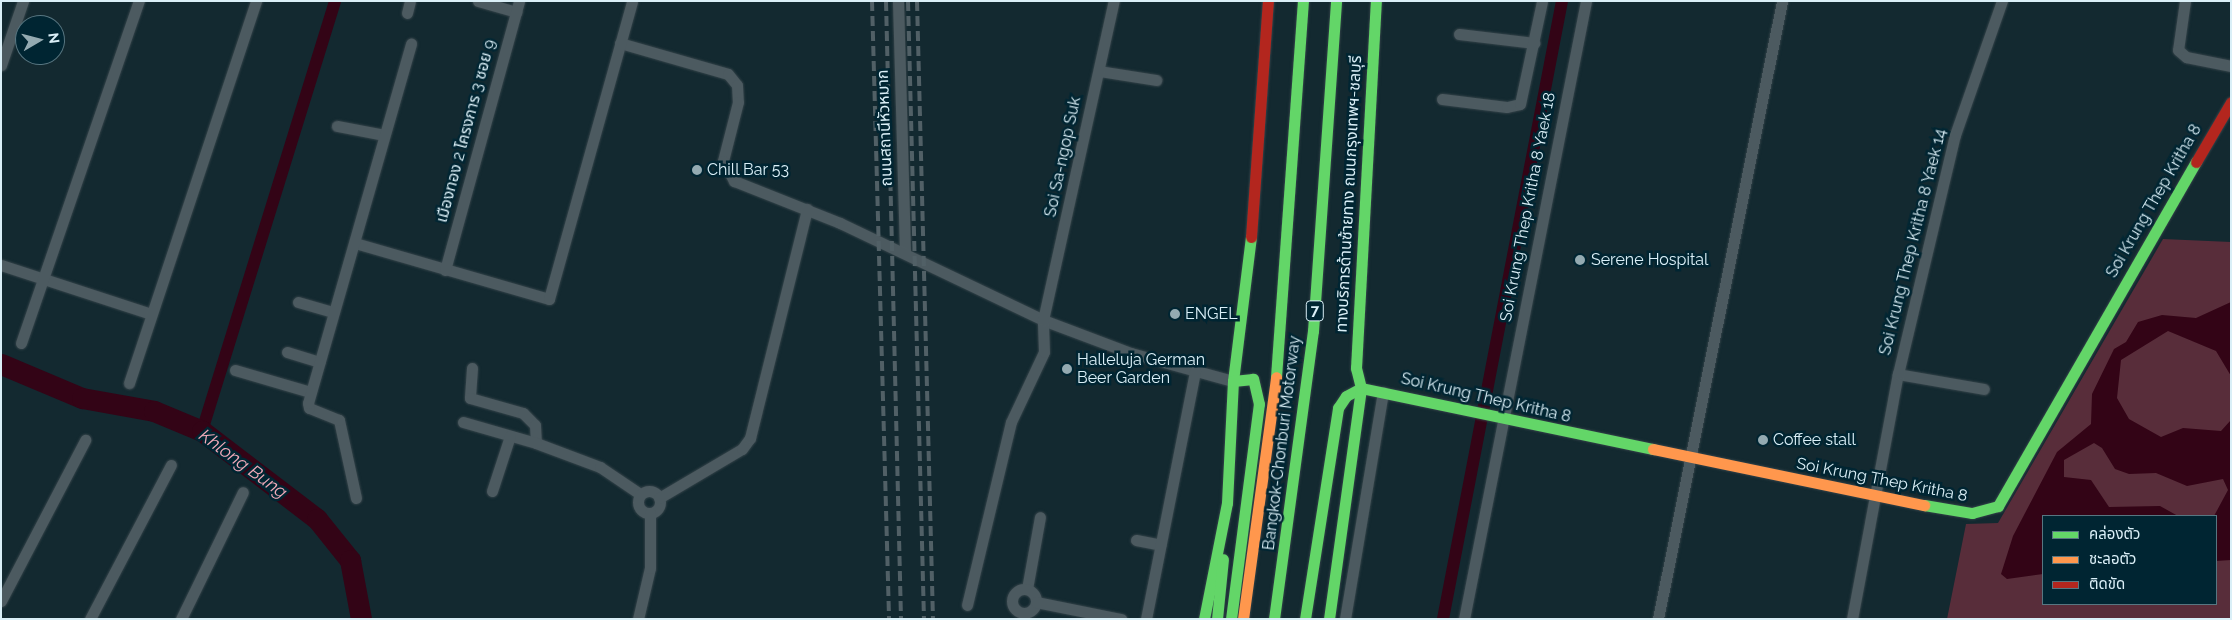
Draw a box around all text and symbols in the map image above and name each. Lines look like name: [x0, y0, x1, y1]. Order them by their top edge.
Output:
north arrow: [15, 15, 65, 65]
text: N: [45, 32, 63, 44]
street label: เมืองทอง 2 โครงการ 3 ซอย 9: [432, 37, 500, 225]
street label: ทางบริการด้านซ้ายทาง ถนนกรุงเทพฯ-ชลบุรี: [1332, 55, 1366, 333]
street label: ถนนสถานีหัวหมาก: [873, 69, 897, 187]
street label: Soi Krung Thep Kritha 8 Yaek 18: [1496, 90, 1560, 324]
street label: Soi Sa-ngop Suk: [1041, 95, 1085, 219]
street label: Soi Krung Thep Kritha 8: [2102, 121, 2206, 281]
street label: Soi Krung Thep Kritha 8 Yaek 14: [1875, 126, 1951, 358]
place label: Chill Bar 53: [707, 160, 790, 180]
marker: Chill Bar 53: [691, 164, 703, 176]
place label: Serene Hospital: [1591, 250, 1708, 270]
marker: Serene Hospital: [1573, 253, 1587, 267]
road number: 7: [1305, 298, 1325, 324]
place label: ENGEL: [1185, 304, 1238, 324]
marker: ENGEL: [1169, 308, 1181, 320]
street label: Bangkok-Chonburi Motorway: [1259, 335, 1305, 551]
place label: Halleluja German Beer Garden: [1077, 350, 1205, 388]
marker: Halleluja German Beer Garden: [1061, 363, 1073, 375]
street label: Soi Krung Thep Kritha 8: [1399, 369, 1573, 427]
water label: Khlong Bung: [195, 425, 291, 503]
place label: Coffee stall: [1773, 430, 1856, 450]
marker: Coffee stall: [1757, 434, 1769, 446]
street label: Soi Krung Thep Kritha 8: [1795, 454, 1969, 506]
legend: [2042, 515, 2217, 605]
text: คล่องตัว: [2089, 525, 2140, 543]
text: ชะลอตัว: [2089, 550, 2136, 568]
text: ติดขัด: [2089, 575, 2125, 593]

